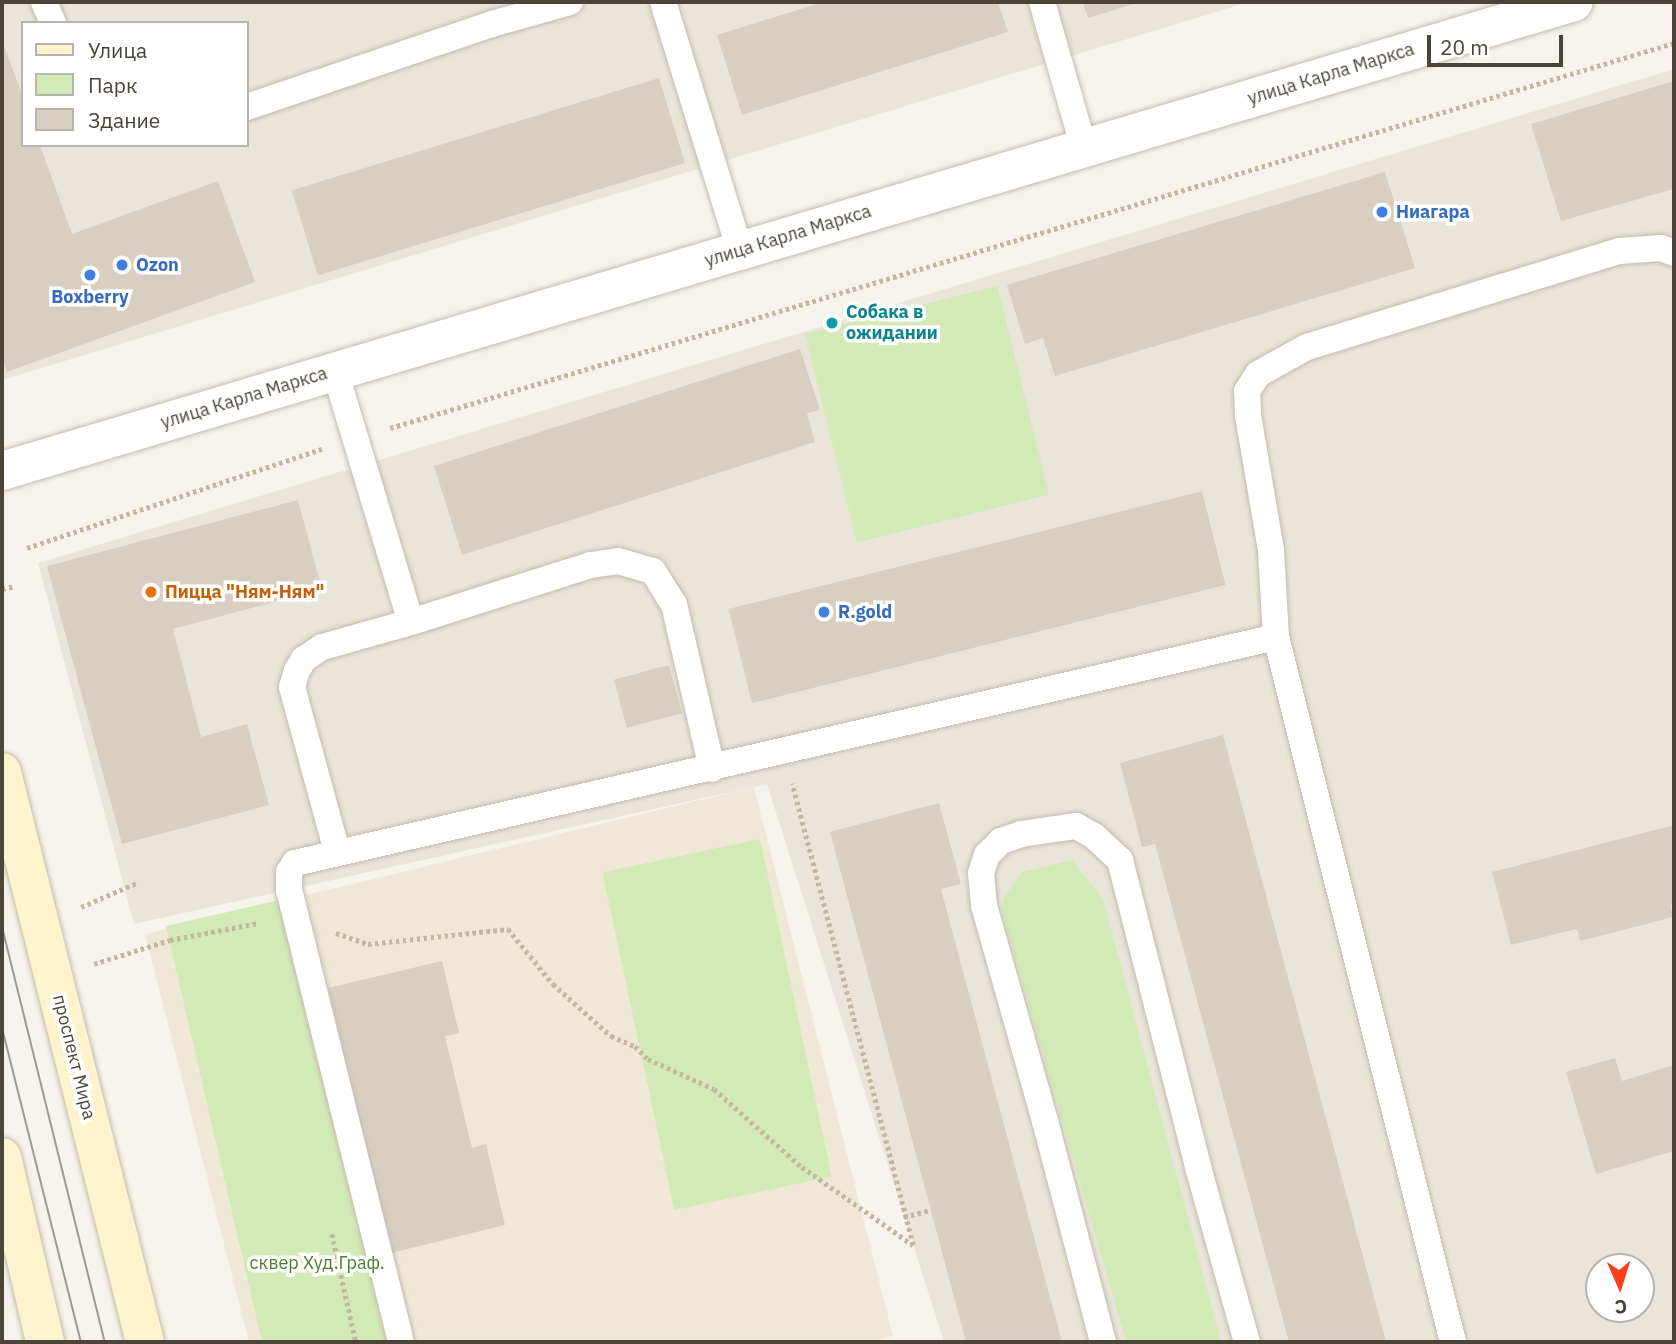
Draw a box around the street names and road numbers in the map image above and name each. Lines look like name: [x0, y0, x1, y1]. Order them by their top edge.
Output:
street label: улица Карла Маркса: [1245, 38, 1417, 110]
street label: улица Карла Маркса: [702, 200, 874, 272]
street label: улица Карла Маркса: [158, 362, 330, 434]
street label: проспект Мира: [48, 992, 100, 1122]

